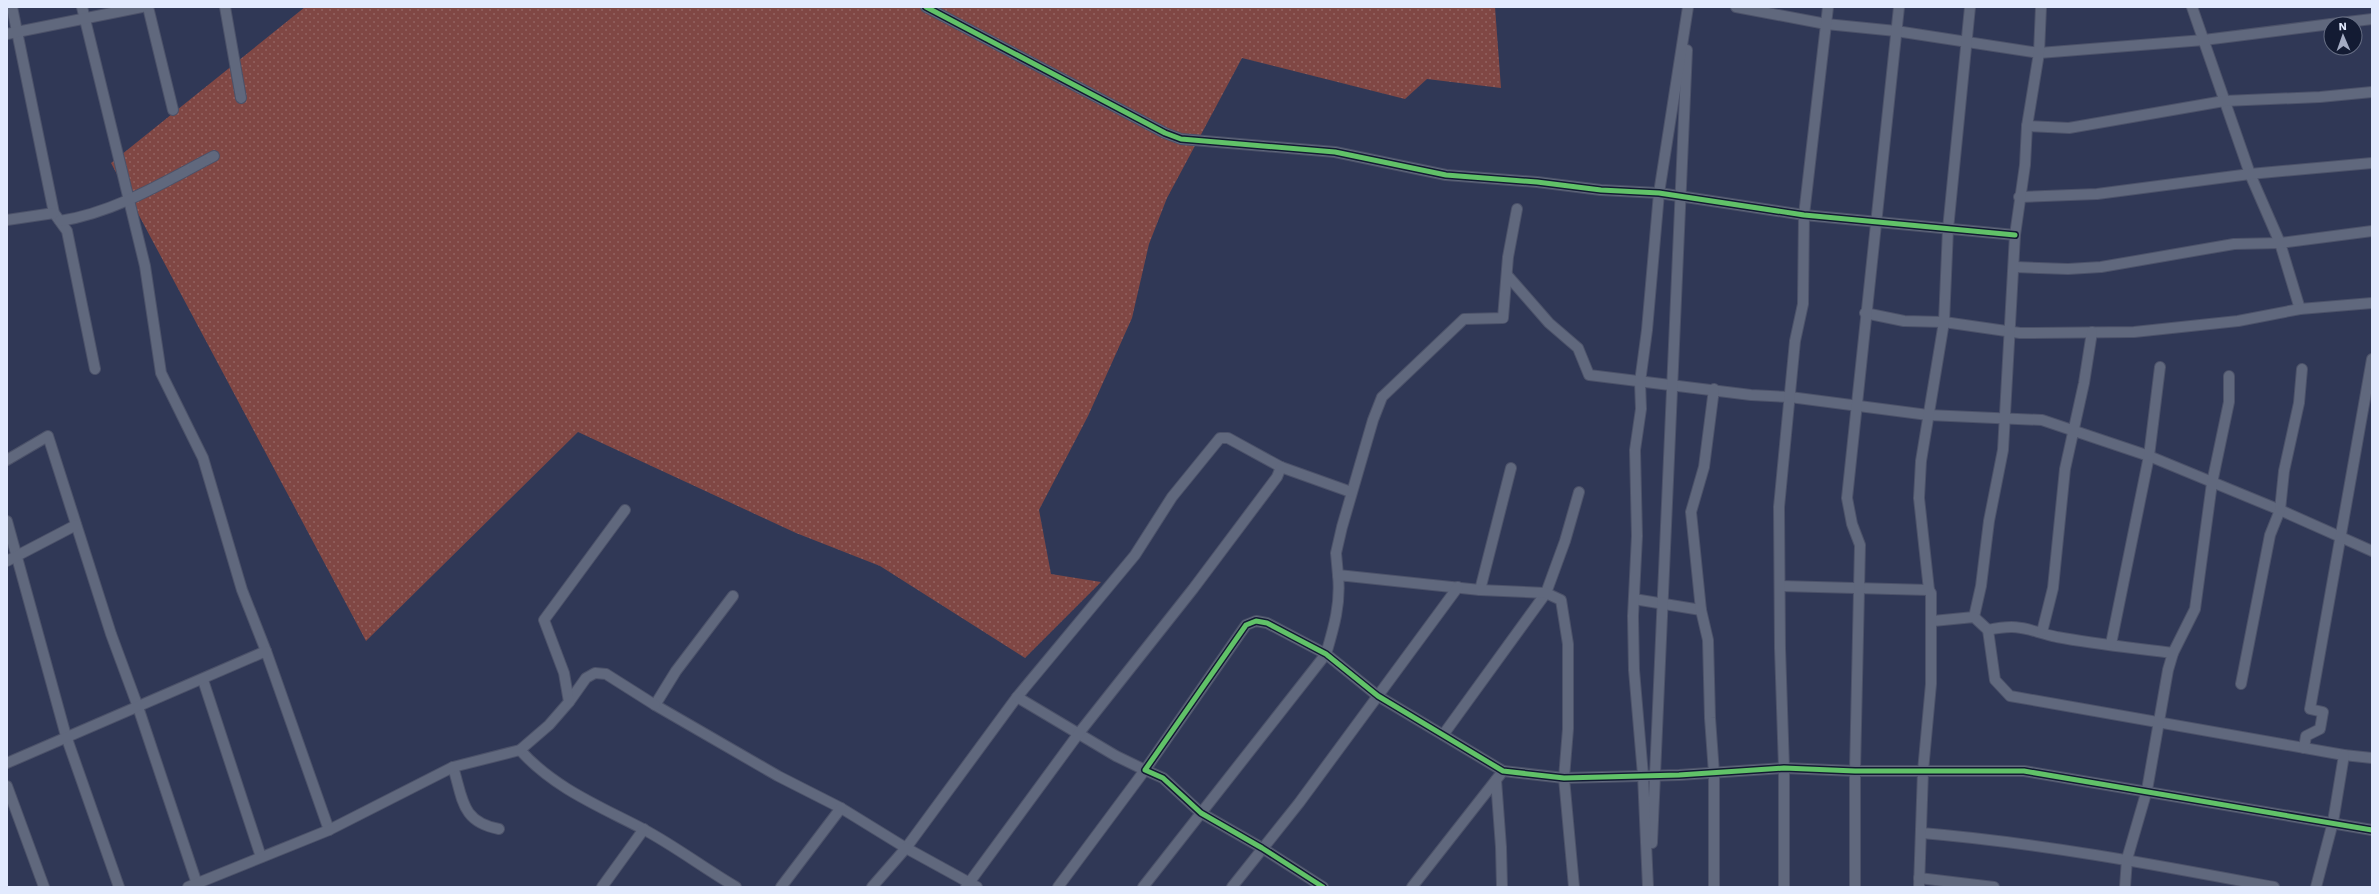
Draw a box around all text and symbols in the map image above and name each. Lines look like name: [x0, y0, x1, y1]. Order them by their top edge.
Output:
north arrow: [2323, 16, 2363, 56]
text: N: [2338, 20, 2347, 33]

